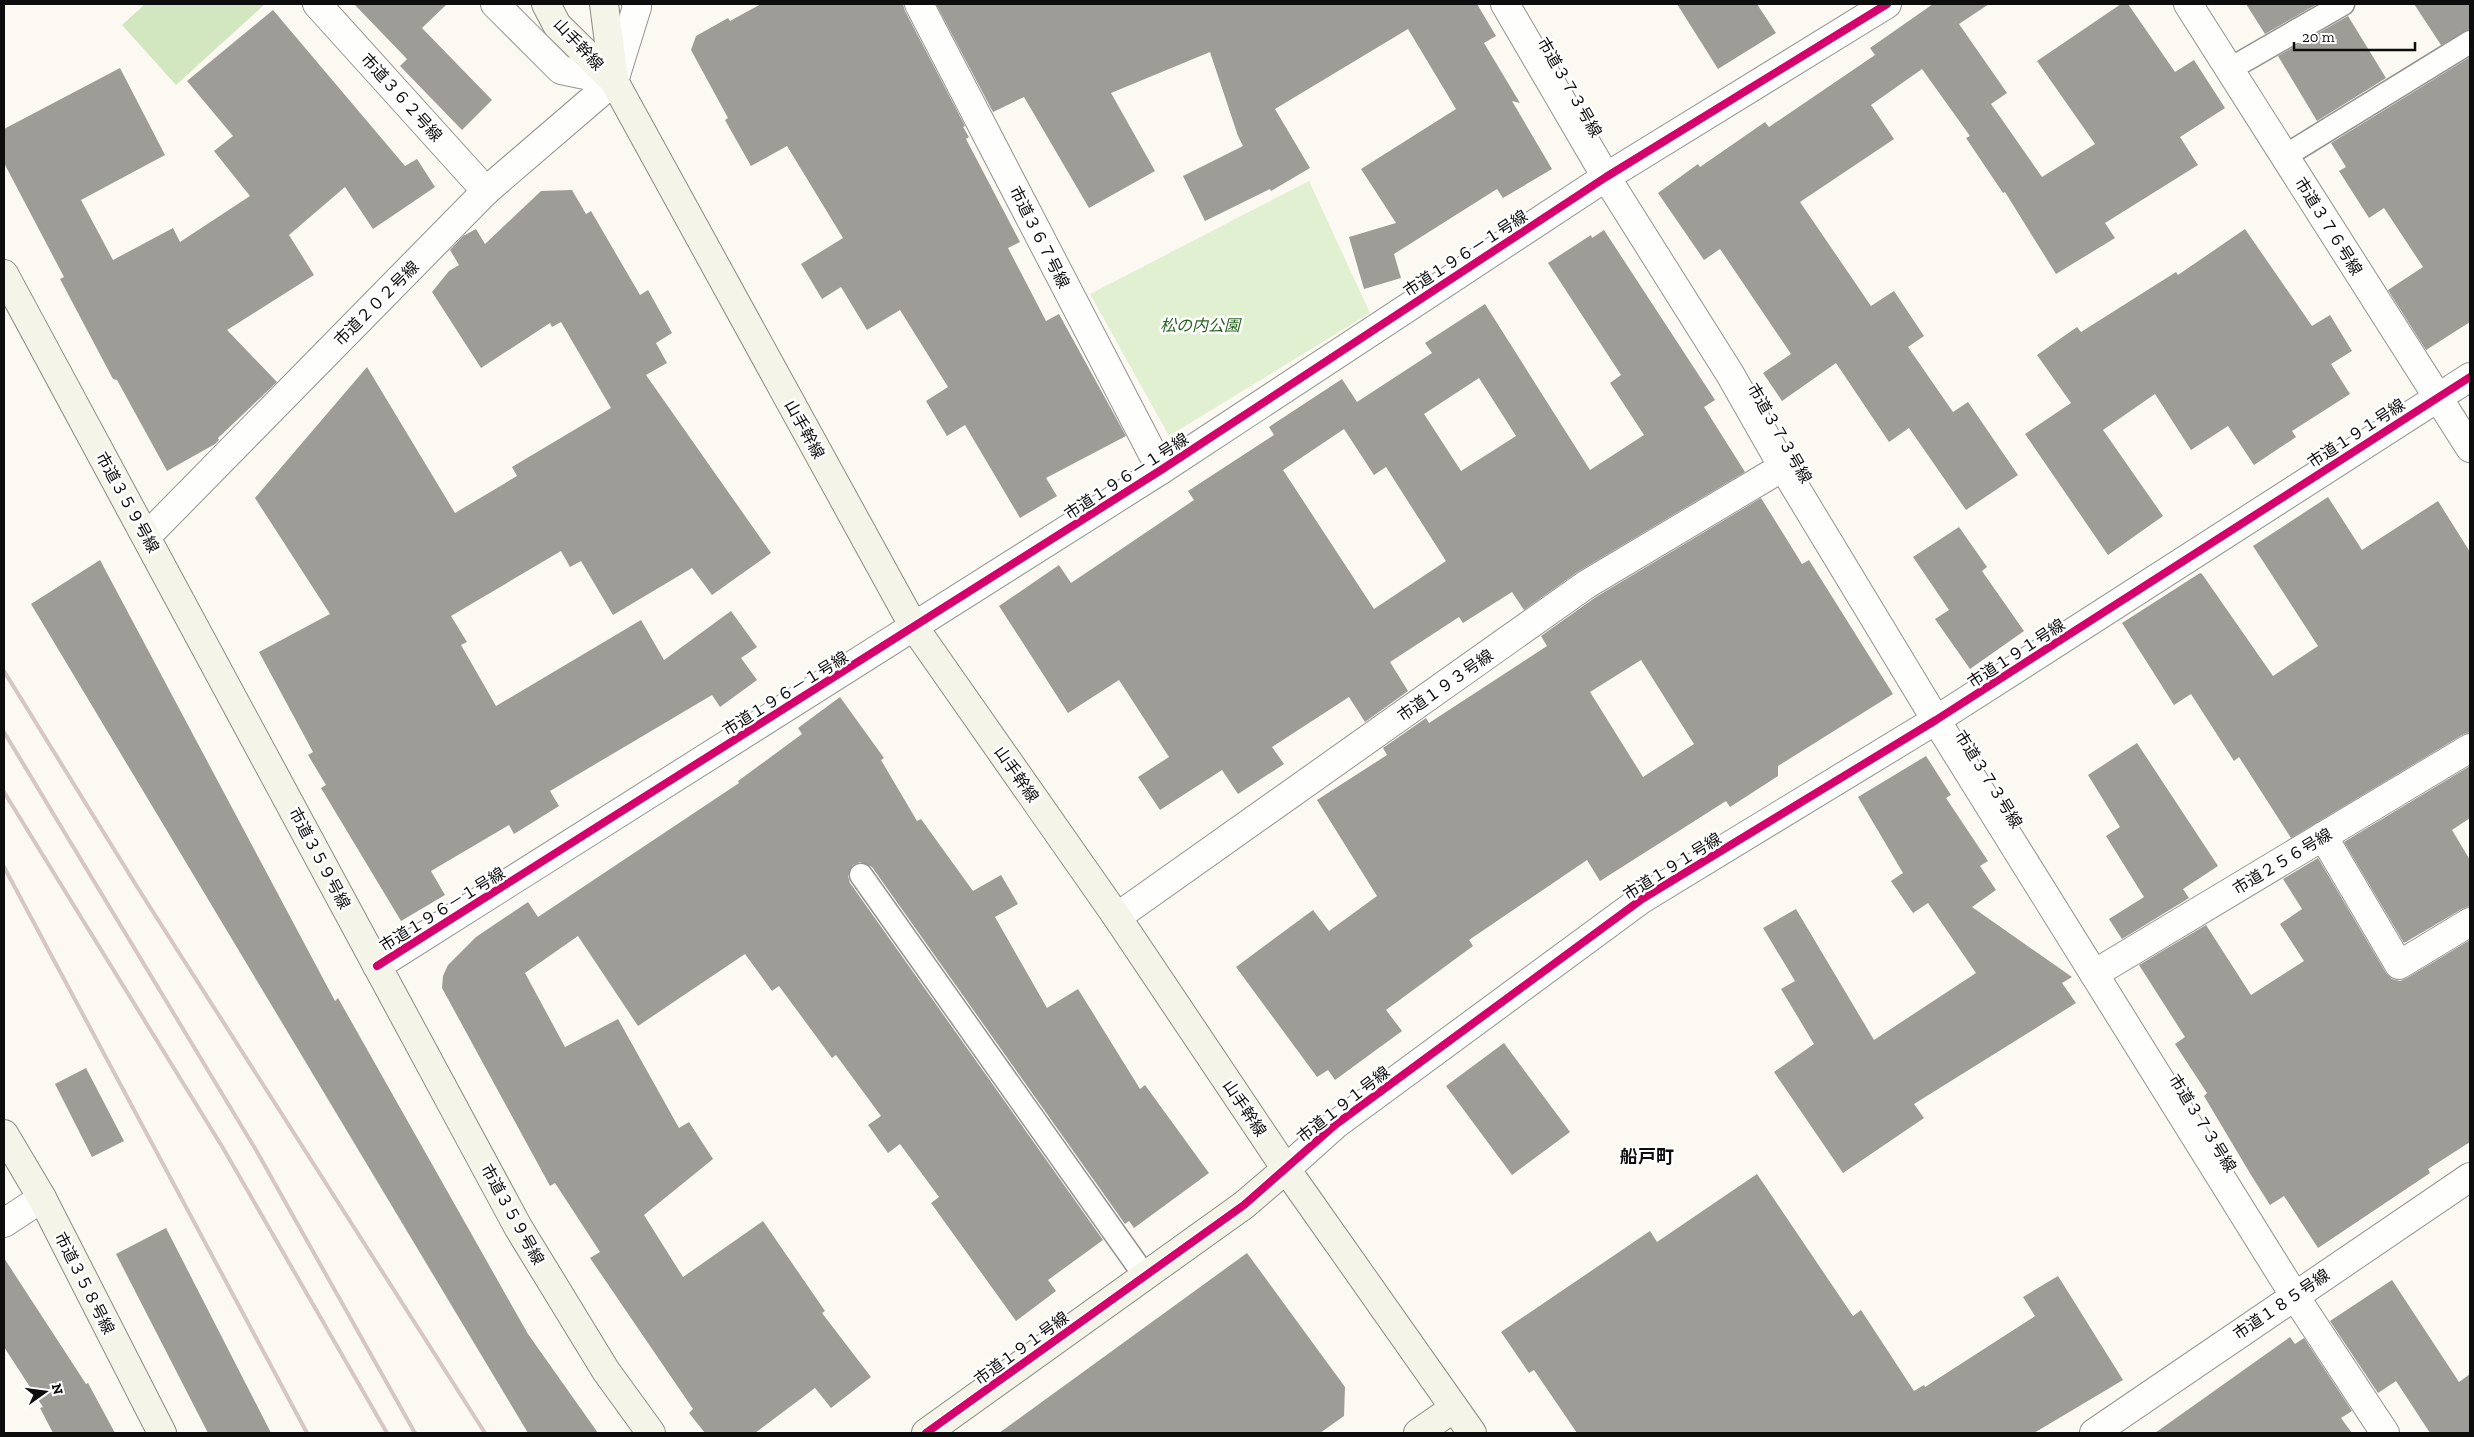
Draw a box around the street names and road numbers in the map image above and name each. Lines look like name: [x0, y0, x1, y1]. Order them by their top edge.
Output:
street label: 山手幹線: [550, 14, 607, 74]
street label: 市道３７３号線: [1533, 34, 1606, 141]
street label: 市道３６２号線: [357, 49, 446, 145]
street label: 市道３７６号線: [2291, 174, 2366, 279]
street label: 市道３６７号線: [1006, 183, 1073, 291]
street label: 市道１９６－１号線: [1400, 206, 1531, 301]
street label: 市道２０２号線: [330, 257, 423, 350]
street label: 市道３７３号線: [1743, 380, 1816, 487]
street label: 市道１９１号線: [2304, 395, 2408, 472]
street label: 山手幹線: [781, 397, 828, 462]
street label: 市道１９６－１号線: [1061, 429, 1192, 524]
street label: 市道３５９号線: [92, 449, 163, 556]
street label: 市道１９１号線: [1964, 615, 2068, 692]
street label: 市道１９３号線: [1394, 646, 1497, 725]
street label: 市道１９６－１号線: [719, 647, 851, 740]
street label: 市道３７３号線: [1951, 727, 2026, 832]
street label: 山手幹線: [990, 743, 1043, 806]
street label: 市道３５９号線: [285, 804, 354, 912]
street label: 市道２５６号線: [2229, 824, 2335, 898]
street label: 市道１９１号線: [1620, 829, 1725, 904]
street label: 市道１９６－１号線: [376, 863, 508, 956]
street label: 市道１９１号線: [1293, 1062, 1393, 1146]
street label: 市道３７３号線: [2165, 1071, 2240, 1176]
street label: 山手幹線: [1219, 1076, 1270, 1140]
street label: 市道３５９号線: [477, 1161, 548, 1268]
street label: 市道３５８号線: [51, 1229, 118, 1337]
street label: 市道１８５号線: [2230, 1265, 2333, 1344]
street label: 市道１９１号線: [970, 1308, 1072, 1389]

